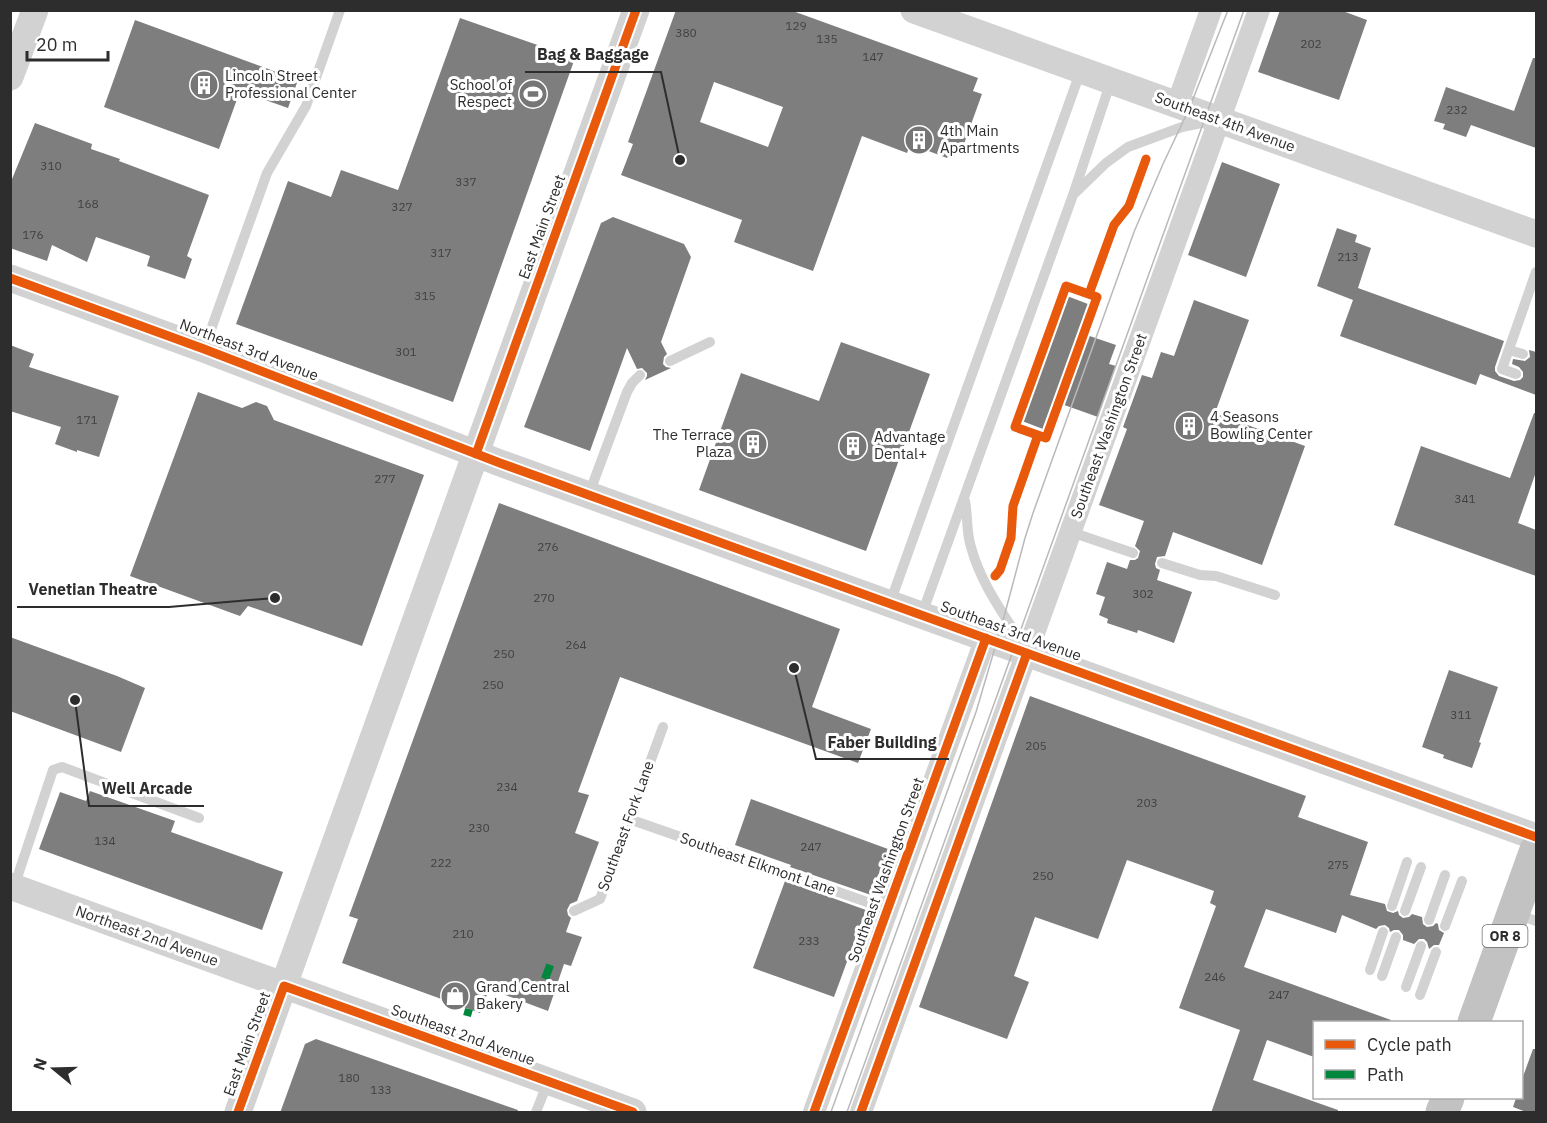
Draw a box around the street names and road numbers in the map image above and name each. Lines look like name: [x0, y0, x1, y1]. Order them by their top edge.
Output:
street label: Southeast 4th Avenue: [1152, 87, 1298, 156]
street label: East Main Street: [514, 172, 569, 282]
street label: Northeast 3rd Avenue: [177, 314, 321, 385]
street label: Southeast Washington Street: [1066, 331, 1151, 521]
street label: Southeast 3rd Avenue: [938, 596, 1084, 665]
street label: Southeast Fork Lane: [593, 758, 658, 894]
street label: Southeast Washington Street: [843, 775, 928, 965]
street label: Southeast Elkmont Lane: [678, 828, 839, 899]
street label: Northeast 2nd Avenue: [73, 901, 221, 970]
road number: OR 8: [1482, 925, 1528, 947]
street label: East Main Street: [219, 989, 274, 1099]
street label: Southeast 2nd Avenue: [389, 1000, 538, 1069]

